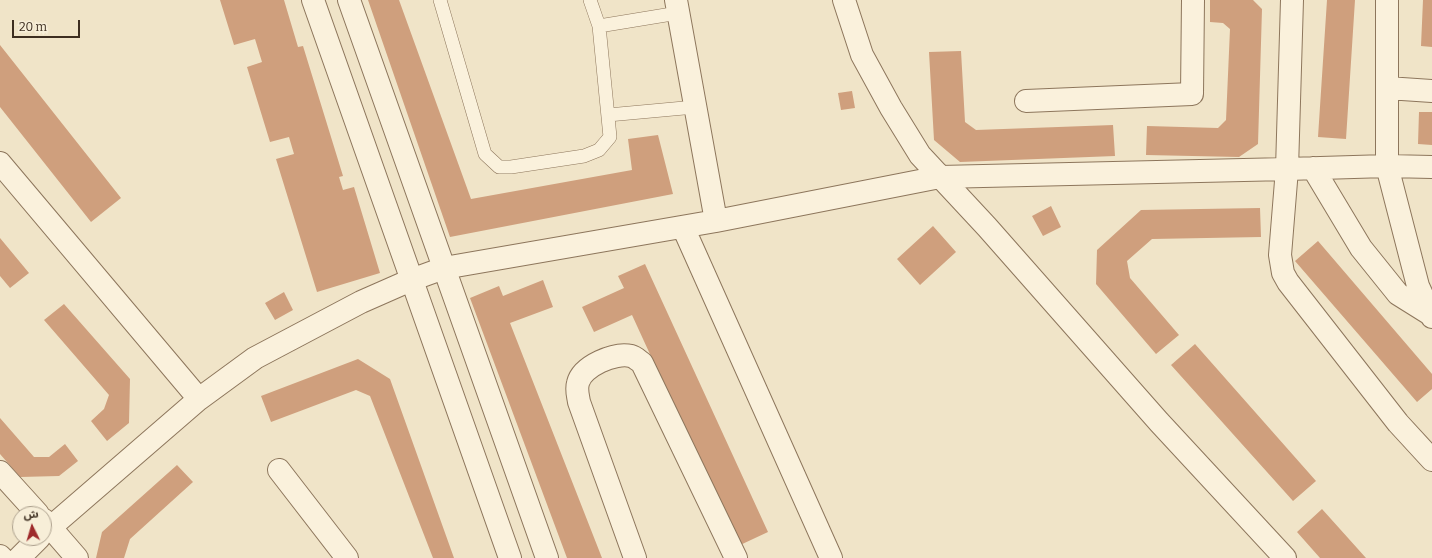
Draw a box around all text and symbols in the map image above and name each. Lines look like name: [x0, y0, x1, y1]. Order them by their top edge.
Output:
scale bar: [14, 12, 82, 38]
text: 20 m: [19, 20, 47, 34]
north arrow: [12, 506, 52, 546]
text: ش: [23, 507, 39, 522]

